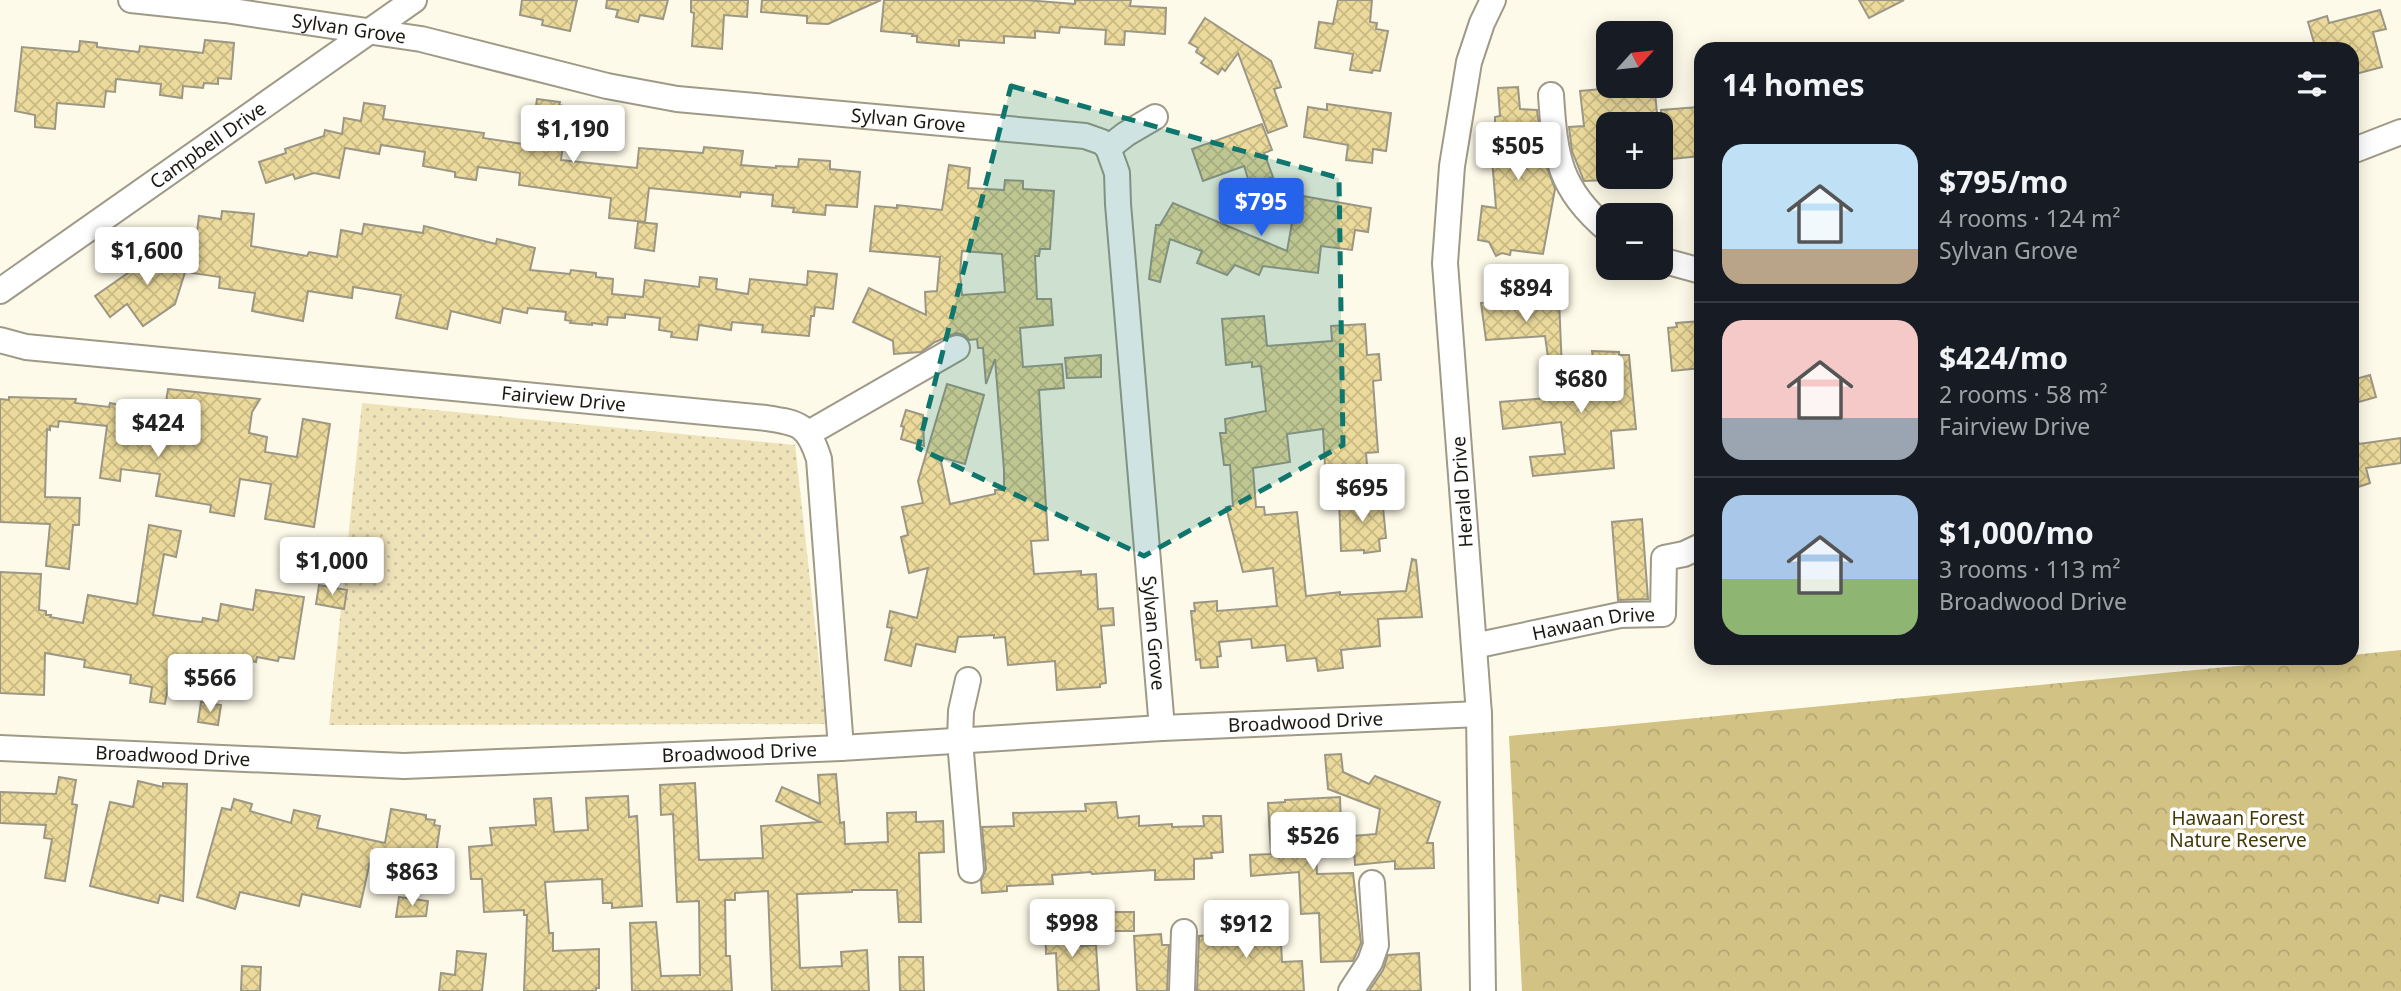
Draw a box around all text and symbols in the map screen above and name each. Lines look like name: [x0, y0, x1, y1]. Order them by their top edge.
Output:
street label: Sylvan Grove: [290, 7, 408, 50]
north arrow: [1596, 21, 1673, 98]
map controls: [1596, 21, 1673, 280]
text: 14 homes: [1722, 64, 1865, 105]
icon: filters: [2293, 65, 2331, 103]
street label: Campbell Drive: [145, 95, 271, 195]
street label: Sylvan Grove: [850, 102, 967, 138]
pin: $1,190: [516, 106, 630, 165]
text: $1,190: [537, 112, 609, 144]
button: +: [1596, 112, 1673, 189]
pin: $505: [1477, 122, 1559, 182]
text: $505: [1492, 129, 1544, 161]
text: $795/mo: [1939, 161, 2068, 202]
icon: home: [1778, 172, 1862, 256]
pin: $795: [1220, 178, 1302, 238]
text: $795: [1235, 185, 1287, 217]
text: 4 rooms · 124 m²: [1939, 202, 2121, 234]
button: −: [1596, 203, 1673, 280]
pin: $1,600: [90, 228, 204, 287]
text: $1,600: [111, 234, 183, 266]
text: Sylvan Grove: [1939, 234, 2078, 266]
pin: $894: [1485, 264, 1567, 324]
text: $894: [1500, 271, 1552, 303]
text: $424/mo: [1939, 337, 2068, 378]
icon: home: [1778, 348, 1862, 432]
pin: $680: [1540, 356, 1622, 415]
text: $680: [1555, 362, 1607, 394]
text: 2 rooms · 58 m²: [1939, 378, 2108, 410]
street label: Fairview Drive: [500, 380, 627, 417]
pin: $424: [117, 400, 199, 459]
text: $424: [132, 406, 184, 438]
text: Fairview Drive: [1939, 410, 2090, 442]
street label: Herald Drive: [1445, 436, 1479, 548]
pin: $695: [1321, 464, 1403, 524]
text: $695: [1336, 471, 1388, 503]
text: $1,000/mo: [1939, 512, 2094, 553]
icon: home: [1778, 523, 1862, 607]
pin: $1,000: [275, 538, 389, 597]
text: $1,000: [296, 544, 368, 576]
text: 3 rooms · 113 m²: [1939, 553, 2121, 585]
street label: Sylvan Grove: [1136, 575, 1172, 691]
text: Broadwood Drive: [1939, 585, 2127, 617]
street label: Hawaan Drive: [1530, 601, 1655, 646]
pin: $566: [169, 654, 251, 714]
text: $566: [184, 661, 236, 693]
street label: Broadwood Drive: [1227, 705, 1384, 738]
street label: Broadwood Drive: [661, 736, 817, 768]
street label: Broadwood Drive: [95, 739, 251, 772]
park label: Hawaan Forest Nature Reserve: [2169, 805, 2307, 853]
pin: $526: [1272, 812, 1354, 872]
text: $526: [1287, 819, 1339, 851]
pin: $863: [371, 848, 453, 908]
text: $863: [386, 855, 438, 887]
pin: $998: [1031, 900, 1113, 959]
pin: $912: [1205, 900, 1287, 960]
text: $998: [1046, 906, 1098, 938]
text: $912: [1220, 907, 1272, 939]

